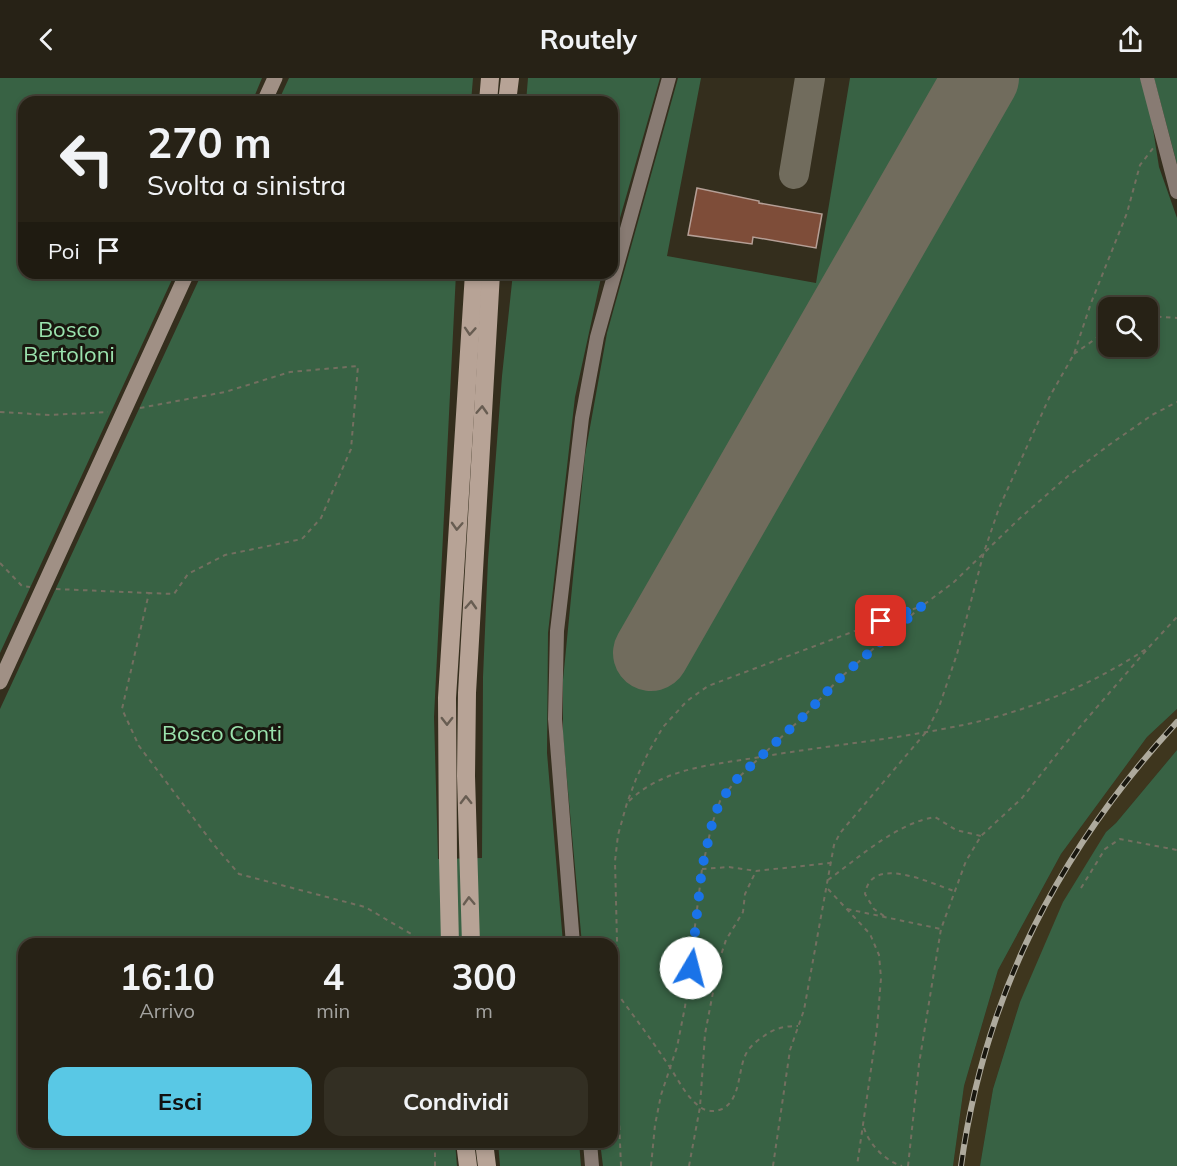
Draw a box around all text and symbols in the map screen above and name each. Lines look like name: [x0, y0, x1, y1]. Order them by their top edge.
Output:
text: Routely: [540, 22, 637, 56]
icon: back: [30, 23, 63, 56]
icon: share: [1114, 23, 1147, 56]
text: 270 m: [147, 116, 272, 169]
icon: left: [48, 120, 126, 198]
text: Svolta a sinistra: [147, 168, 346, 202]
icon: arrive: [92, 234, 125, 267]
text: Poi: [48, 237, 80, 265]
map controls: [1098, 297, 1158, 357]
button: search: [1098, 297, 1158, 357]
park label: Bosco Bertoloni: [23, 315, 115, 368]
one-way arrow: [463, 327, 476, 336]
one-way arrow: [475, 405, 488, 414]
one-way arrow: [451, 521, 464, 530]
pin: [855, 595, 906, 646]
one-way arrow: [465, 600, 478, 609]
icon: arrive: [864, 604, 897, 637]
one-way arrow: [441, 716, 453, 725]
park label: Bosco Conti: [162, 719, 282, 747]
one-way arrow: [460, 795, 473, 804]
one-way arrow: [463, 896, 476, 905]
position arrow: [659, 936, 723, 1000]
text: 16:10: [119, 954, 215, 999]
text: 4: [322, 954, 344, 999]
text: 300: [452, 954, 517, 999]
text: Arrivo: [139, 998, 195, 1023]
text: min: [316, 998, 350, 1023]
text: m: [475, 998, 493, 1023]
button: Esci: [48, 1067, 312, 1136]
button: Condividi: [324, 1067, 588, 1136]

